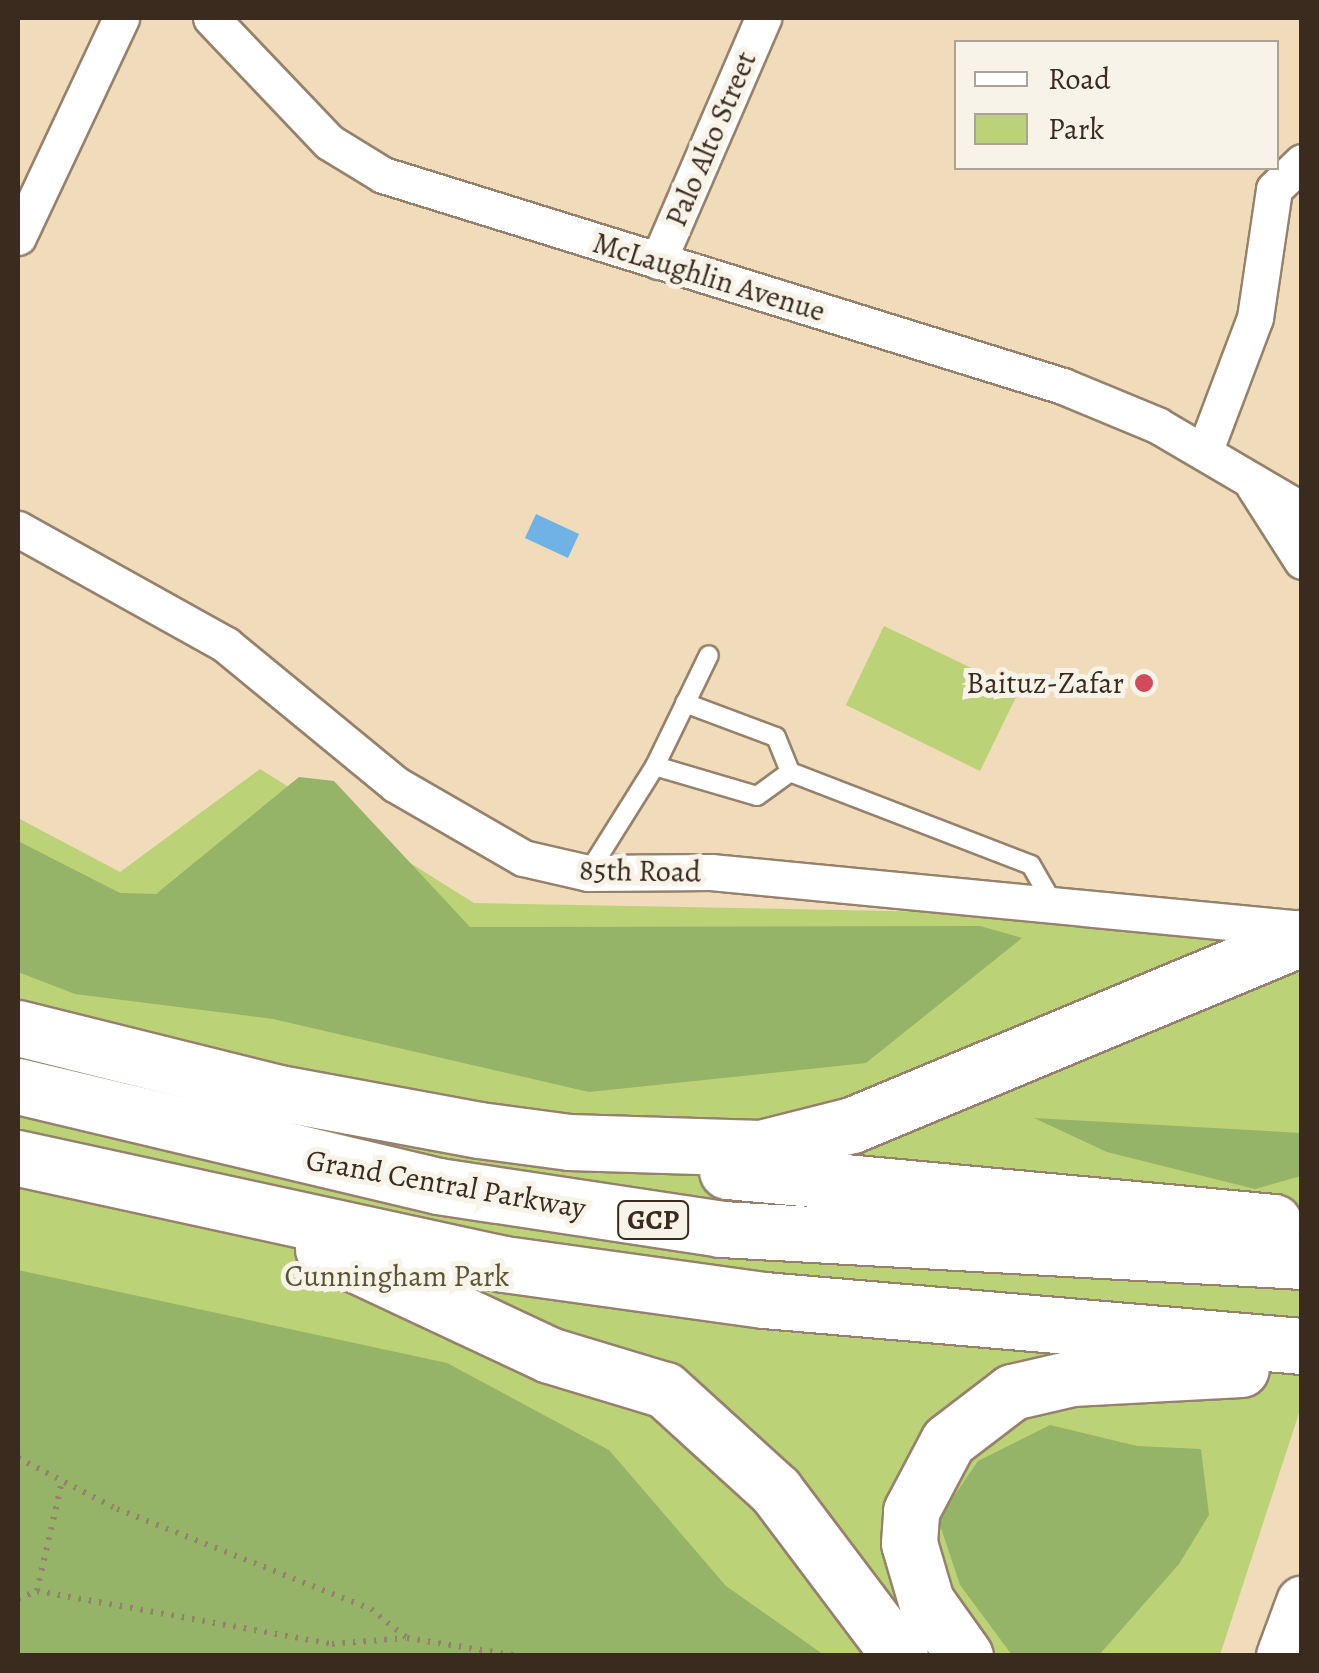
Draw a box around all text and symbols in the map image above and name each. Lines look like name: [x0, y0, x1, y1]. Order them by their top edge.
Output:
legend: [954, 40, 1279, 170]
street label: Palo Alto Street: [658, 46, 764, 232]
text: Road: [1048, 59, 1110, 99]
text: Park: [1048, 109, 1104, 149]
street label: McLaughlin Avenue: [589, 225, 829, 329]
place label: Baituz-Zafar: [966, 665, 1124, 701]
marker: Baituz-Zafar: [1133, 672, 1155, 694]
street label: 85th Road: [579, 852, 701, 890]
street label: Grand Central Parkway: [303, 1142, 589, 1226]
road number: GCP: [616, 1197, 690, 1243]
park label: Cunningham Park: [284, 1258, 510, 1294]

